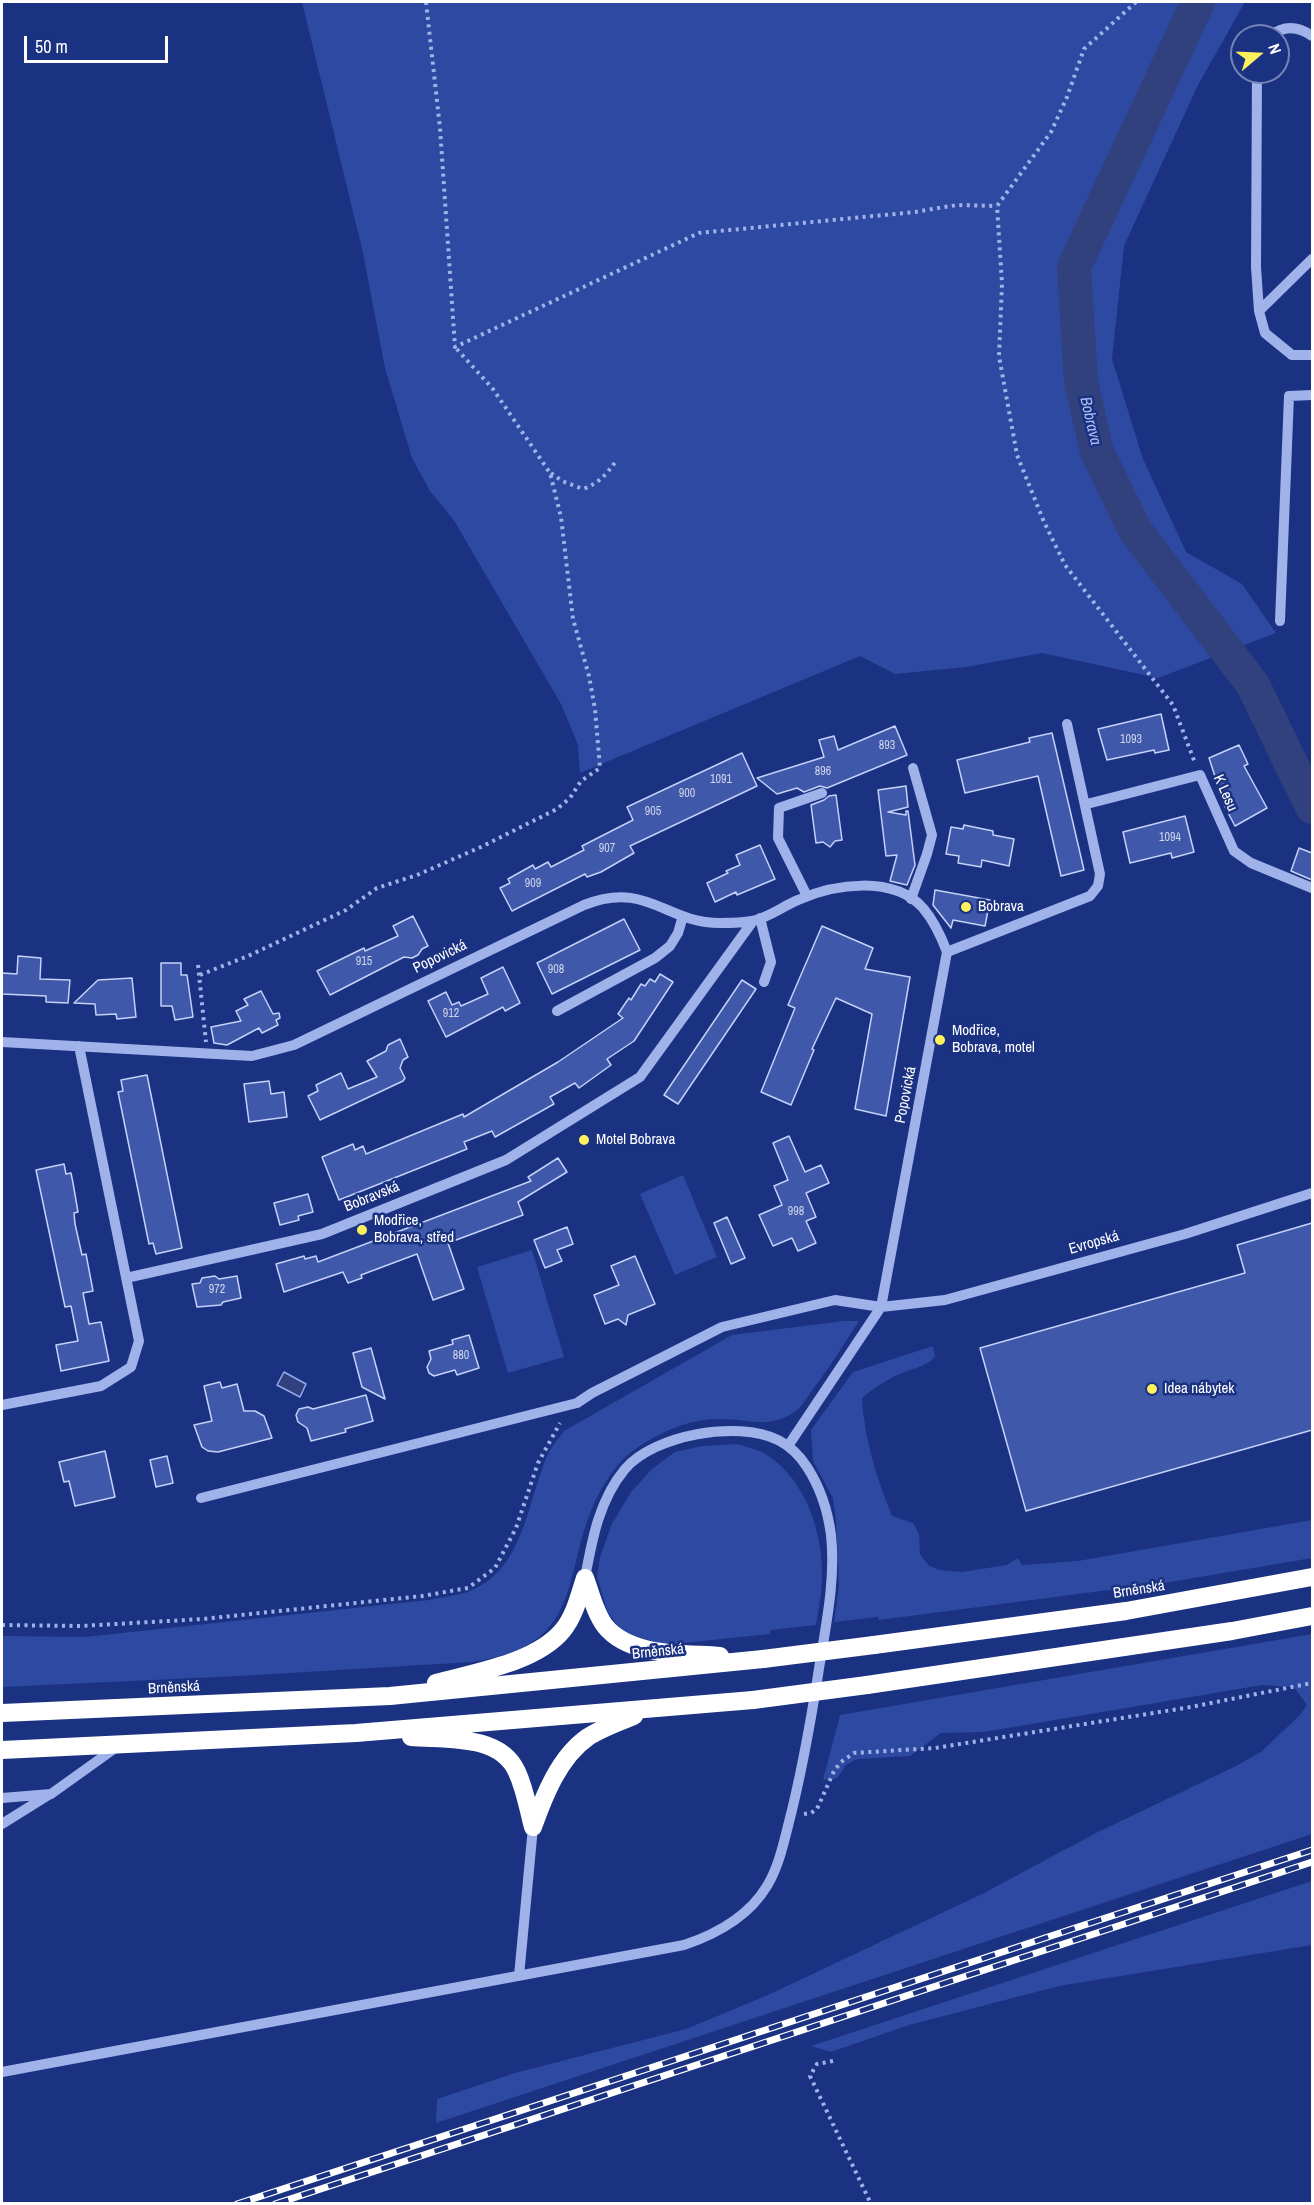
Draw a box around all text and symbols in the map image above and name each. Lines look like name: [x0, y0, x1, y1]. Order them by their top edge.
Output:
scale bar: [27, 24, 171, 62]
north arrow: [1230, 24, 1290, 84]
text: 50 m: [35, 34, 68, 59]
text: N: [1263, 41, 1287, 57]
water label: Bobrava: [1075, 395, 1105, 447]
house number: 1093: [1120, 733, 1142, 747]
house number: 893: [879, 739, 895, 753]
house number: 896: [815, 765, 831, 779]
street label: K Lesu: [1209, 772, 1241, 814]
house number: 1091: [710, 773, 732, 787]
house number: 900: [679, 787, 695, 801]
house number: 905: [645, 805, 661, 819]
house number: 1094: [1159, 831, 1181, 845]
house number: 907: [599, 842, 615, 856]
house number: 909: [525, 877, 541, 891]
place label: Bobrava: [978, 898, 1024, 916]
marker: Bobrava: [959, 900, 973, 914]
street label: Popovická: [410, 936, 470, 978]
house number: 915: [356, 955, 372, 969]
house number: 908: [548, 963, 564, 977]
house number: 912: [443, 1007, 459, 1021]
place label: Modřice, Bobrava, motel: [952, 1022, 1035, 1057]
marker: Modřice, Bobrava, motel: [933, 1033, 947, 1047]
street label: Popovická: [892, 1065, 920, 1125]
place label: Motel Bobrava: [596, 1131, 675, 1149]
marker: Motel Bobrava: [577, 1133, 591, 1147]
street label: Bobravská: [342, 1178, 402, 1216]
house number: 998: [788, 1205, 804, 1219]
place label: Modřice, Bobrava, střed: [374, 1212, 454, 1247]
marker: Modřice, Bobrava, střed: [355, 1223, 369, 1237]
street label: Evropská: [1067, 1227, 1121, 1259]
house number: 972: [209, 1283, 225, 1297]
house number: 880: [453, 1349, 469, 1363]
place label: Idea nábytek: [1164, 1380, 1234, 1398]
marker: Idea nábytek: [1145, 1382, 1159, 1396]
street label: Brněnská: [1112, 1577, 1166, 1603]
street label: Brněnská: [631, 1640, 685, 1664]
street label: Brněnská: [148, 1678, 200, 1698]

